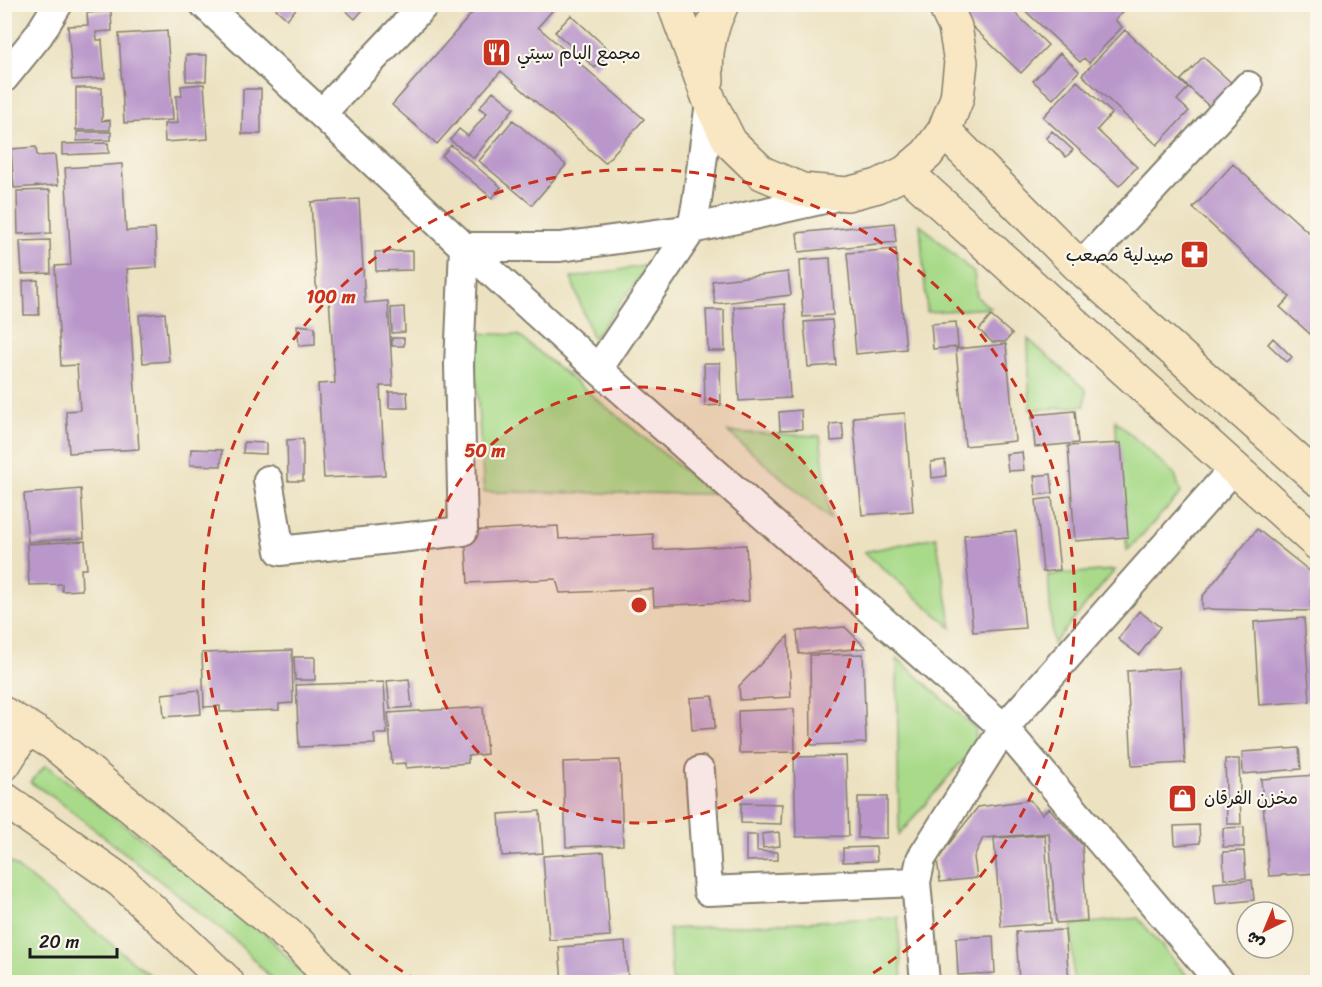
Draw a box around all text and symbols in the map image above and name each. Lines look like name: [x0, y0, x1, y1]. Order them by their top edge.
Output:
restaurant icon: مجمع البام سيتي: [480, 37, 512, 69]
place label: مجمع البام سيتي: [517, 37, 641, 69]
place label: صيدلية مصعب: [1066, 239, 1174, 271]
pharmacy icon: صيدلية مصعب: [1179, 239, 1211, 271]
text: 100 m: [307, 281, 356, 313]
text: 50 m: [465, 435, 506, 467]
centre of rings: [629, 595, 649, 615]
shop icon: مخزن الفرقان: [1167, 782, 1199, 814]
place label: مخزن الفرقان: [1204, 782, 1298, 814]
north arrow: [1235, 900, 1295, 960]
scale bar: [30, 921, 117, 959]
text: ش: [1239, 924, 1271, 957]
text: 20 m: [39, 926, 79, 958]

